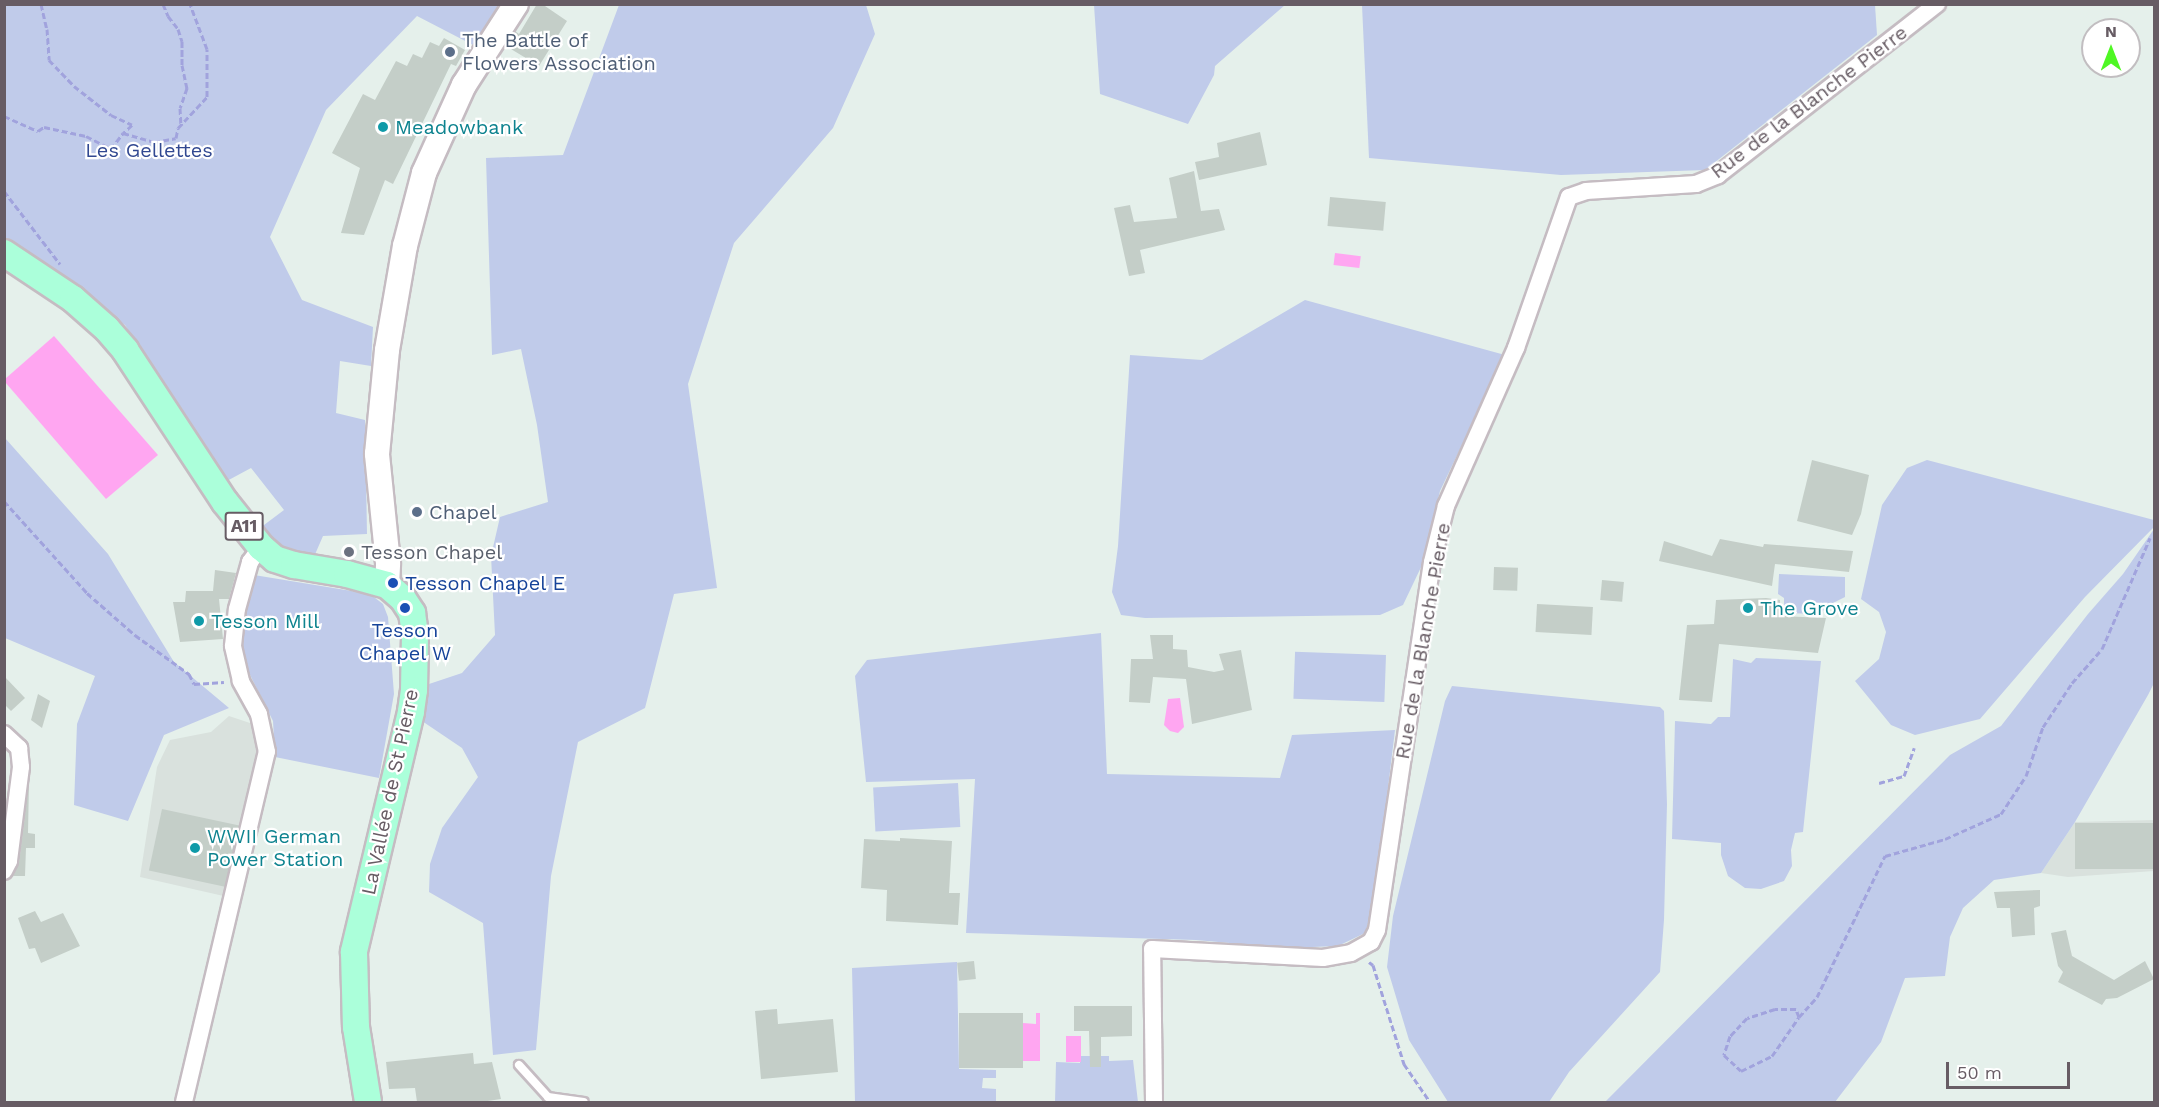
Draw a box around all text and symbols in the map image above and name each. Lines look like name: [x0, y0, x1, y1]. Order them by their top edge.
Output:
north arrow: [2081, 18, 2141, 78]
street label: Rue de la Blanche Pierre: [1706, 20, 1912, 184]
text: N: [2105, 22, 2117, 41]
place label: The Battle of Flowers Association: [462, 28, 657, 75]
marker: The Battle of Flowers Association: [443, 45, 457, 59]
place label: Meadowbank: [395, 115, 523, 139]
marker: Meadowbank: [376, 120, 390, 134]
park label: Les Gellettes: [85, 138, 213, 162]
place label: Chapel: [429, 500, 497, 524]
marker: Chapel: [410, 505, 424, 519]
road number: A11: [224, 511, 264, 541]
street label: Rue de la Blanche Pierre: [1390, 521, 1456, 761]
place label: Tesson Chapel: [361, 540, 502, 564]
marker: Tesson Chapel: [342, 545, 356, 559]
place label: Tesson Chapel E: [405, 571, 566, 595]
marker: Tesson Chapel E: [386, 576, 400, 590]
place label: The Grove: [1760, 596, 1859, 620]
marker: Tesson Chapel W: [398, 601, 412, 615]
marker: The Grove: [1741, 601, 1755, 615]
place label: Tesson Mill: [211, 609, 319, 633]
marker: Tesson Mill: [192, 614, 206, 628]
place label: Tesson Chapel W: [358, 618, 452, 665]
street label: La Vallée de St Pierre: [356, 686, 424, 898]
place label: WWII German Power Station: [207, 825, 344, 872]
marker: WWII German Power Station: [188, 841, 202, 855]
scale bar: [1949, 1050, 2074, 1088]
text: 50 m: [1957, 1062, 2002, 1083]

